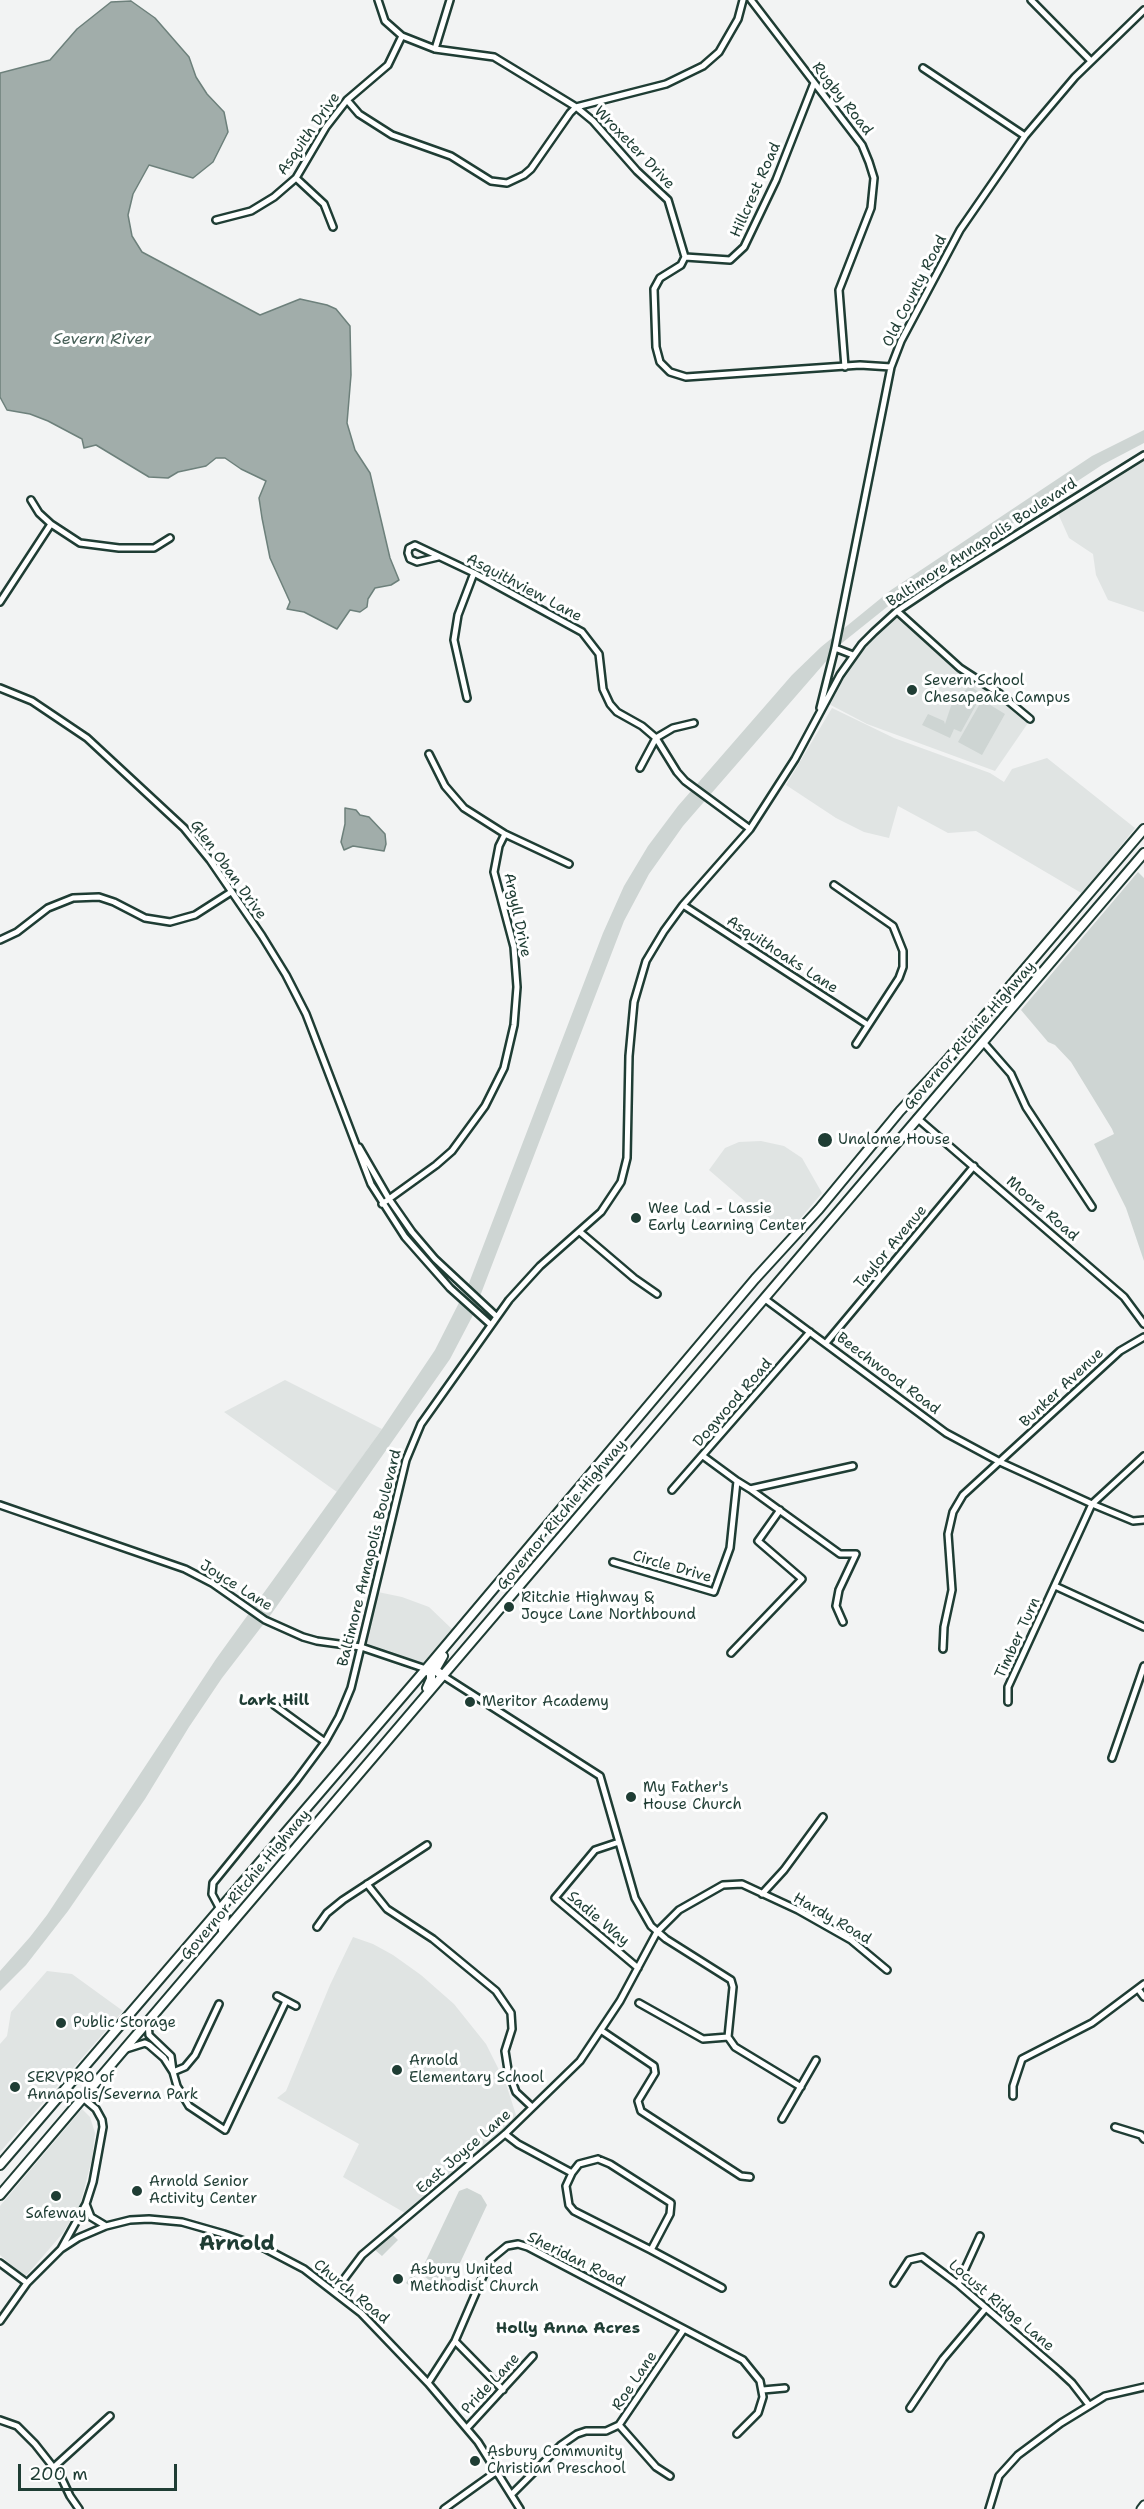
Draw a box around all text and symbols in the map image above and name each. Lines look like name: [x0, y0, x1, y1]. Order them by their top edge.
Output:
street label: Rugby Road: [808, 59, 876, 139]
street label: Asquith Drive: [274, 89, 344, 179]
street label: Wroxeter Drive: [590, 103, 678, 193]
street label: Hillcrest Road: [727, 140, 785, 240]
street label: Old County Road: [879, 232, 951, 350]
water label: Severn River: [53, 330, 151, 350]
street label: Baltimore Annapolis Boulevard: [884, 475, 1080, 611]
street label: Asquithview Lane: [463, 550, 585, 626]
place label: Severn School Chesapeake Campus: [924, 672, 1070, 707]
marker: Severn School Chesapeake Campus: [905, 683, 919, 697]
street label: Glen Oban Drive: [186, 817, 270, 923]
street label: Argyll Drive: [499, 871, 535, 959]
street label: Asquithoaks Lane: [723, 912, 841, 998]
street label: Governor Ritchie Highway: [901, 958, 1039, 1114]
marker: Unalome House: [816, 1131, 834, 1149]
place label: Unalome House: [838, 1131, 950, 1149]
street label: Moore Road: [1002, 1173, 1082, 1245]
place label: Wee Lad - Lassie Early Learning Center: [648, 1200, 807, 1235]
street label: Taylor Avenue: [851, 1202, 931, 1292]
marker: Wee Lad - Lassie Early Learning Center: [629, 1211, 643, 1225]
street label: Beechwood Road: [833, 1329, 943, 1419]
street label: Bunker Avenue: [1016, 1345, 1108, 1431]
street label: Dogwood Road: [690, 1355, 776, 1451]
street label: Governor Ritchie Highway: [494, 1436, 630, 1594]
street label: Baltimore Annapolis Boulevard: [334, 1448, 406, 1668]
street label: Circle Drive: [630, 1547, 714, 1587]
street label: Joyce Lane: [196, 1557, 276, 1615]
place label: Ritchie Highway & Joyce Lane Northbound: [521, 1589, 696, 1624]
street label: Timber Turn: [991, 1595, 1045, 1681]
marker: Ritchie Highway & Joyce Lane Northbound: [502, 1600, 516, 1614]
district label: Lark Hill: [239, 1691, 309, 1711]
place label: Meritor Academy: [482, 1693, 609, 1711]
marker: Meritor Academy: [463, 1695, 477, 1709]
place label: My Father's House Church: [643, 1779, 742, 1814]
marker: My Father's House Church: [624, 1790, 638, 1804]
street label: Governor Ritchie Highway: [178, 1806, 314, 1964]
street label: Sadie Way: [563, 1888, 633, 1950]
street label: Hardy Road: [790, 1889, 874, 1949]
place label: Public Storage: [73, 2014, 176, 2032]
marker: Public Storage: [54, 2016, 68, 2030]
place label: Arnold Elementary School: [409, 2052, 544, 2087]
marker: Arnold Elementary School: [390, 2063, 404, 2077]
place label: SERVPRO of Annapolis/Severna Park: [27, 2069, 198, 2104]
marker: SERVPRO of Annapolis/Severna Park: [8, 2080, 22, 2094]
street label: East Joyce Lane: [413, 2106, 515, 2198]
place label: Arnold Senior Activity Center: [149, 2173, 257, 2208]
marker: Arnold Senior Activity Center: [130, 2184, 144, 2198]
marker: Safeway: [49, 2189, 63, 2203]
place label: Safeway: [25, 2205, 87, 2223]
street label: Sheridan Road: [524, 2228, 628, 2292]
district label: Arnold: [199, 2232, 275, 2258]
street label: Church Road: [309, 2256, 393, 2328]
street label: Locust Ridge Lane: [944, 2256, 1058, 2356]
place label: Asbury United Methodist Church: [410, 2261, 539, 2296]
marker: Asbury United Methodist Church: [391, 2272, 405, 2286]
district label: Holly Anna Acres: [496, 2319, 640, 2339]
street label: Roe Lane: [609, 2348, 661, 2414]
street label: Pride Lane: [458, 2350, 524, 2418]
place label: Asbury Community Christian Preschool: [487, 2443, 626, 2478]
scale bar: [21, 2452, 180, 2490]
marker: Asbury Community Christian Preschool: [468, 2454, 482, 2468]
text: 200 m: [29, 2462, 88, 2486]

